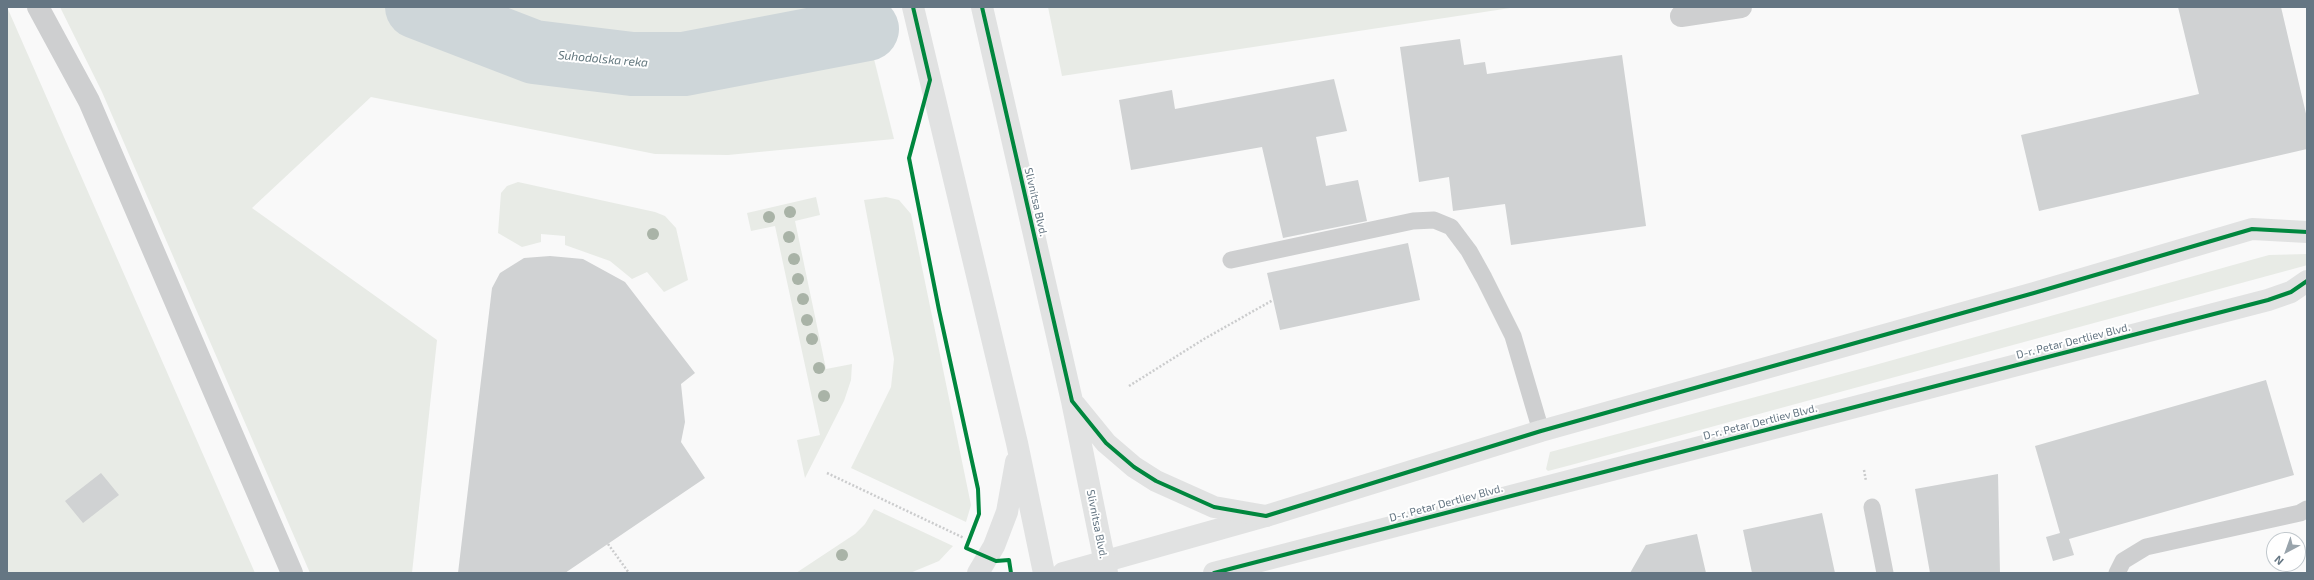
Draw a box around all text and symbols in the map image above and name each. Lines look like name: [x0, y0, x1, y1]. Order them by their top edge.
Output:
water label: Suhodolska reka: [557, 48, 649, 70]
street label: Slivnitsa Blvd.: [1022, 166, 1050, 238]
street label: D-r. Petar Dertliev Blvd.: [2015, 320, 2131, 362]
street label: D-r. Petar Dertliev Blvd.: [1702, 401, 1818, 443]
street label: D-r. Petar Dertliev Blvd.: [1388, 482, 1504, 524]
street label: Slivnitsa Blvd.: [1084, 488, 1110, 560]
north arrow: [2266, 532, 2306, 572]
text: N: [2271, 553, 2286, 568]

